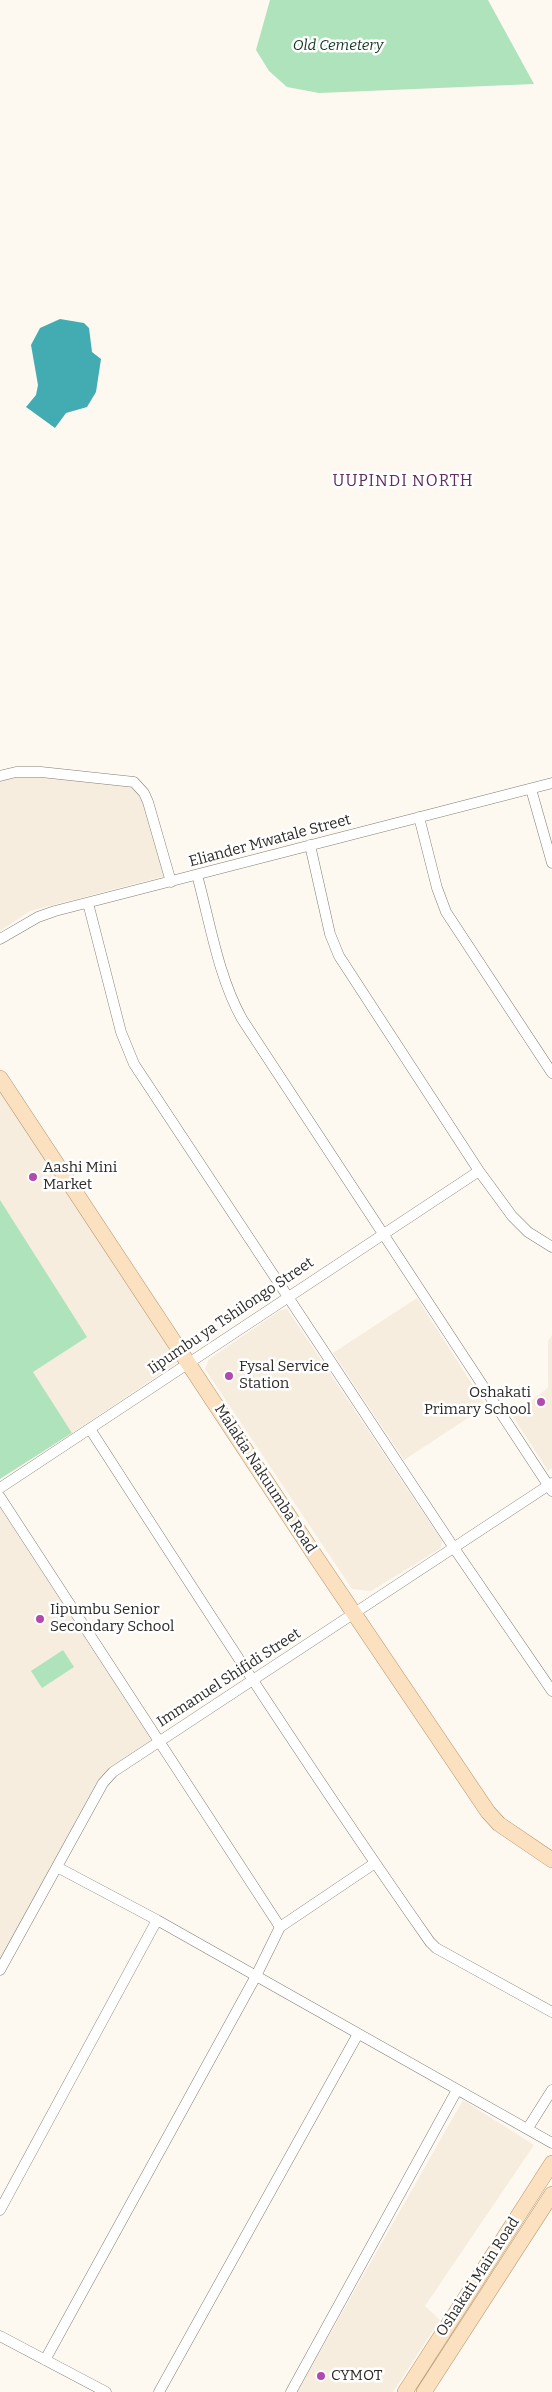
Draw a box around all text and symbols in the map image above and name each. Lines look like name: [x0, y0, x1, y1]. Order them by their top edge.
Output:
park label: Old Cemetery: [293, 37, 383, 55]
district label: UUPINDI NORTH: [331, 472, 475, 492]
street label: Eliander Mwatale Street: [187, 811, 353, 871]
place label: Aashi Mini Market: [43, 1159, 117, 1194]
marker: Aashi Mini Market: [27, 1171, 39, 1183]
street label: Iipumbu ya Tshilongo Street: [145, 1254, 317, 1378]
place label: Fysal Service Station: [239, 1358, 329, 1393]
marker: Fysal Service Station: [223, 1370, 235, 1382]
place label: Oshakati Primary School: [424, 1384, 531, 1419]
marker: Oshakati Primary School: [535, 1396, 547, 1408]
street label: Malakia Nakuumba Road: [210, 1401, 320, 1557]
place label: Iipumbu Senior Secondary School: [50, 1601, 174, 1636]
marker: Iipumbu Senior Secondary School: [34, 1613, 46, 1625]
street label: Immanuel Shifidi Street: [154, 1625, 304, 1731]
street label: Oshakati Main Road: [433, 2214, 523, 2340]
place label: CYMOT: [331, 2367, 382, 2385]
marker: CYMOT: [315, 2370, 327, 2382]

